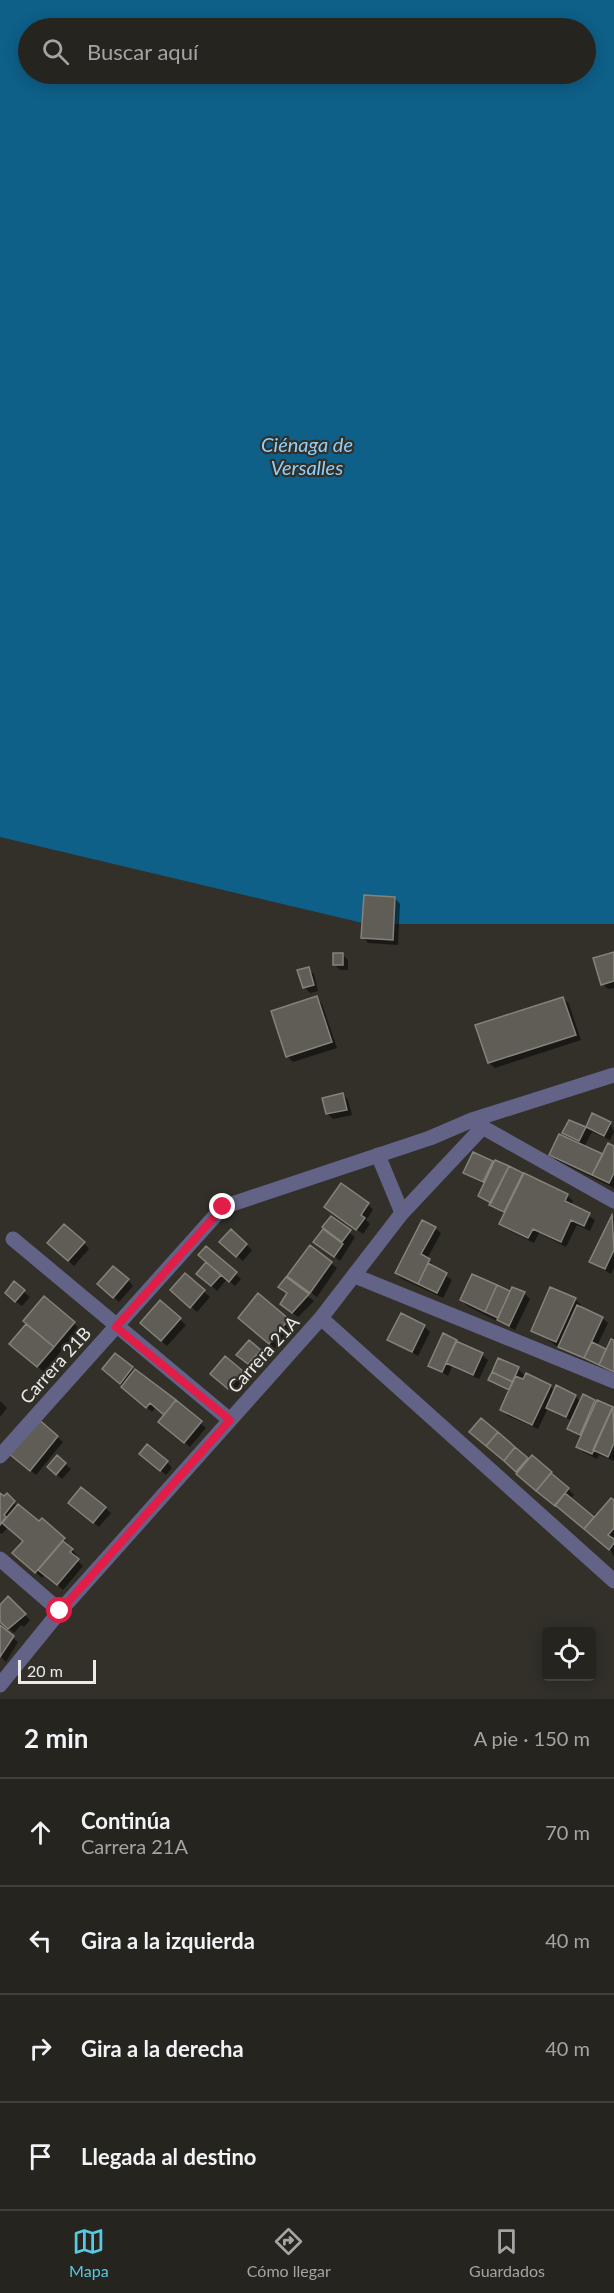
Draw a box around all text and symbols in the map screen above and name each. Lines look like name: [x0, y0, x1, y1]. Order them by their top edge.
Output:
search box: [18, 18, 596, 84]
icon: search: [39, 35, 72, 68]
text: Buscar aquí: [87, 38, 198, 65]
water label: Ciénaga de Versalles: [261, 432, 353, 479]
route end: [209, 1193, 235, 1219]
street label: Carrera 21A: [223, 1310, 304, 1397]
street label: Carrera 21B: [15, 1322, 95, 1408]
route start: [46, 1597, 72, 1623]
map controls: [542, 1627, 596, 1681]
button: locate: [542, 1627, 596, 1681]
scale bar: [18, 1657, 96, 1684]
text: 20 m: [27, 1661, 63, 1680]
text: 2 min: [24, 1722, 88, 1754]
text: A pie · 150 m: [474, 1726, 590, 1750]
text: Continúa: [81, 1807, 170, 1834]
icon: ahead: [24, 1816, 57, 1849]
text: 70 m: [545, 1820, 590, 1844]
text: Carrera 21A: [81, 1834, 188, 1858]
icon: left: [24, 1924, 57, 1957]
text: Gira a la izquierda: [81, 1927, 255, 1954]
text: 40 m: [545, 1928, 590, 1952]
icon: right: [24, 2032, 57, 2065]
text: Gira a la derecha: [81, 2035, 244, 2062]
text: 40 m: [545, 2036, 590, 2060]
icon: arrive: [24, 2140, 57, 2173]
text: Llegada al destino: [81, 2143, 257, 2170]
tab: Mapa: [69, 2225, 109, 2280]
tab: Cómo llegar: [247, 2225, 331, 2280]
tab: Guardados: [469, 2225, 545, 2280]

